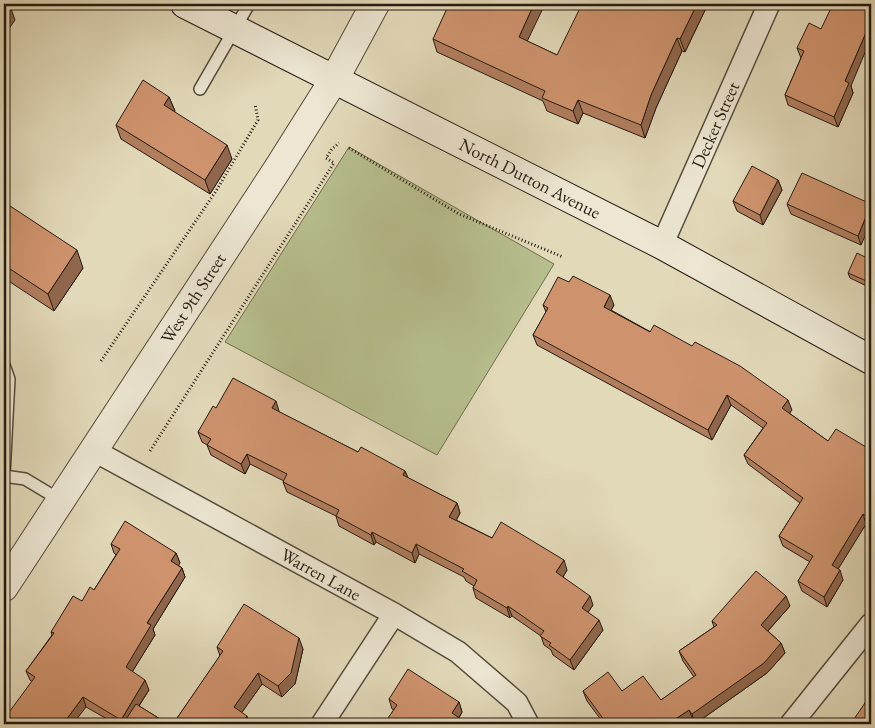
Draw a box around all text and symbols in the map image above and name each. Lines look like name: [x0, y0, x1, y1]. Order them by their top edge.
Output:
street label: Decker Street: [686, 78, 744, 172]
street label: North Dutton Avenue: [455, 132, 605, 224]
street label: West 9th Street: [155, 248, 231, 348]
street label: Warren Lane: [277, 543, 365, 605]

